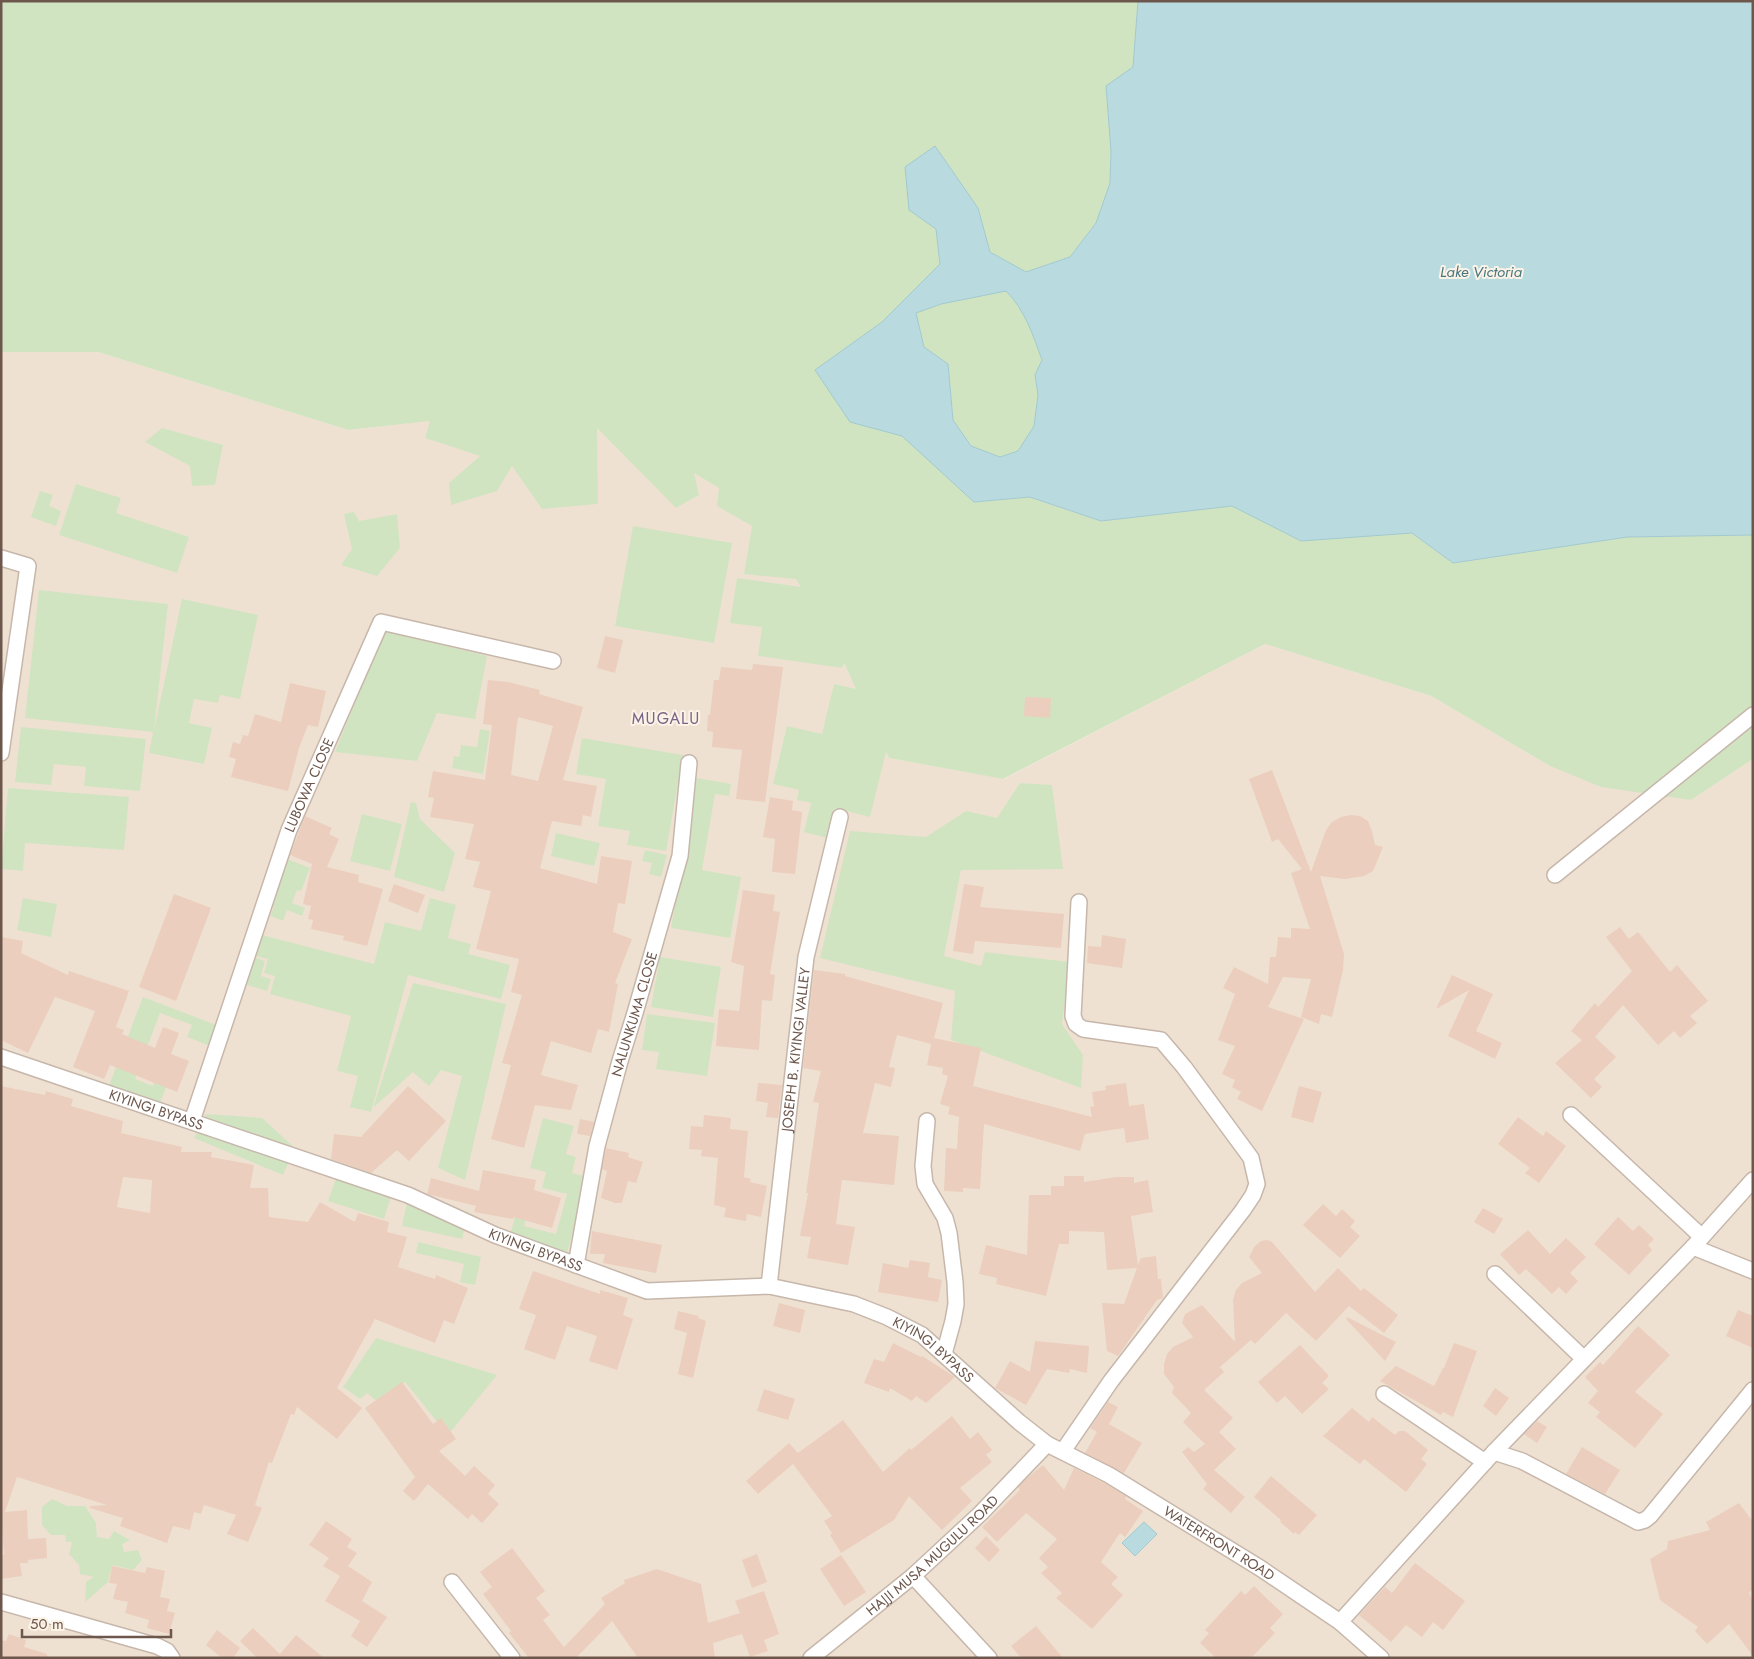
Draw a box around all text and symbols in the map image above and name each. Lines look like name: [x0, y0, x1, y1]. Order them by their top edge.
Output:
water label: Lake Victoria: [1440, 261, 1523, 283]
district label: MUGALU: [632, 707, 700, 730]
street label: LUBOWA CLOSE: [279, 735, 339, 835]
street label: NALUNKUMA CLOSE: [606, 949, 662, 1079]
street label: JOSEPH B. KIYINGI VALLEY: [776, 966, 815, 1135]
street label: KIYINGI BYPASS: [106, 1084, 207, 1135]
street label: KIYINGI BYPASS: [486, 1223, 586, 1277]
street label: KIYINGI BYPASS: [889, 1312, 979, 1387]
street label: HAJJI MUSA MUGULU ROAD: [862, 1491, 1003, 1620]
street label: WATERFRONT ROAD: [1160, 1501, 1279, 1585]
scale bar: [22, 1606, 171, 1638]
text: 50 m: [30, 1613, 64, 1635]

